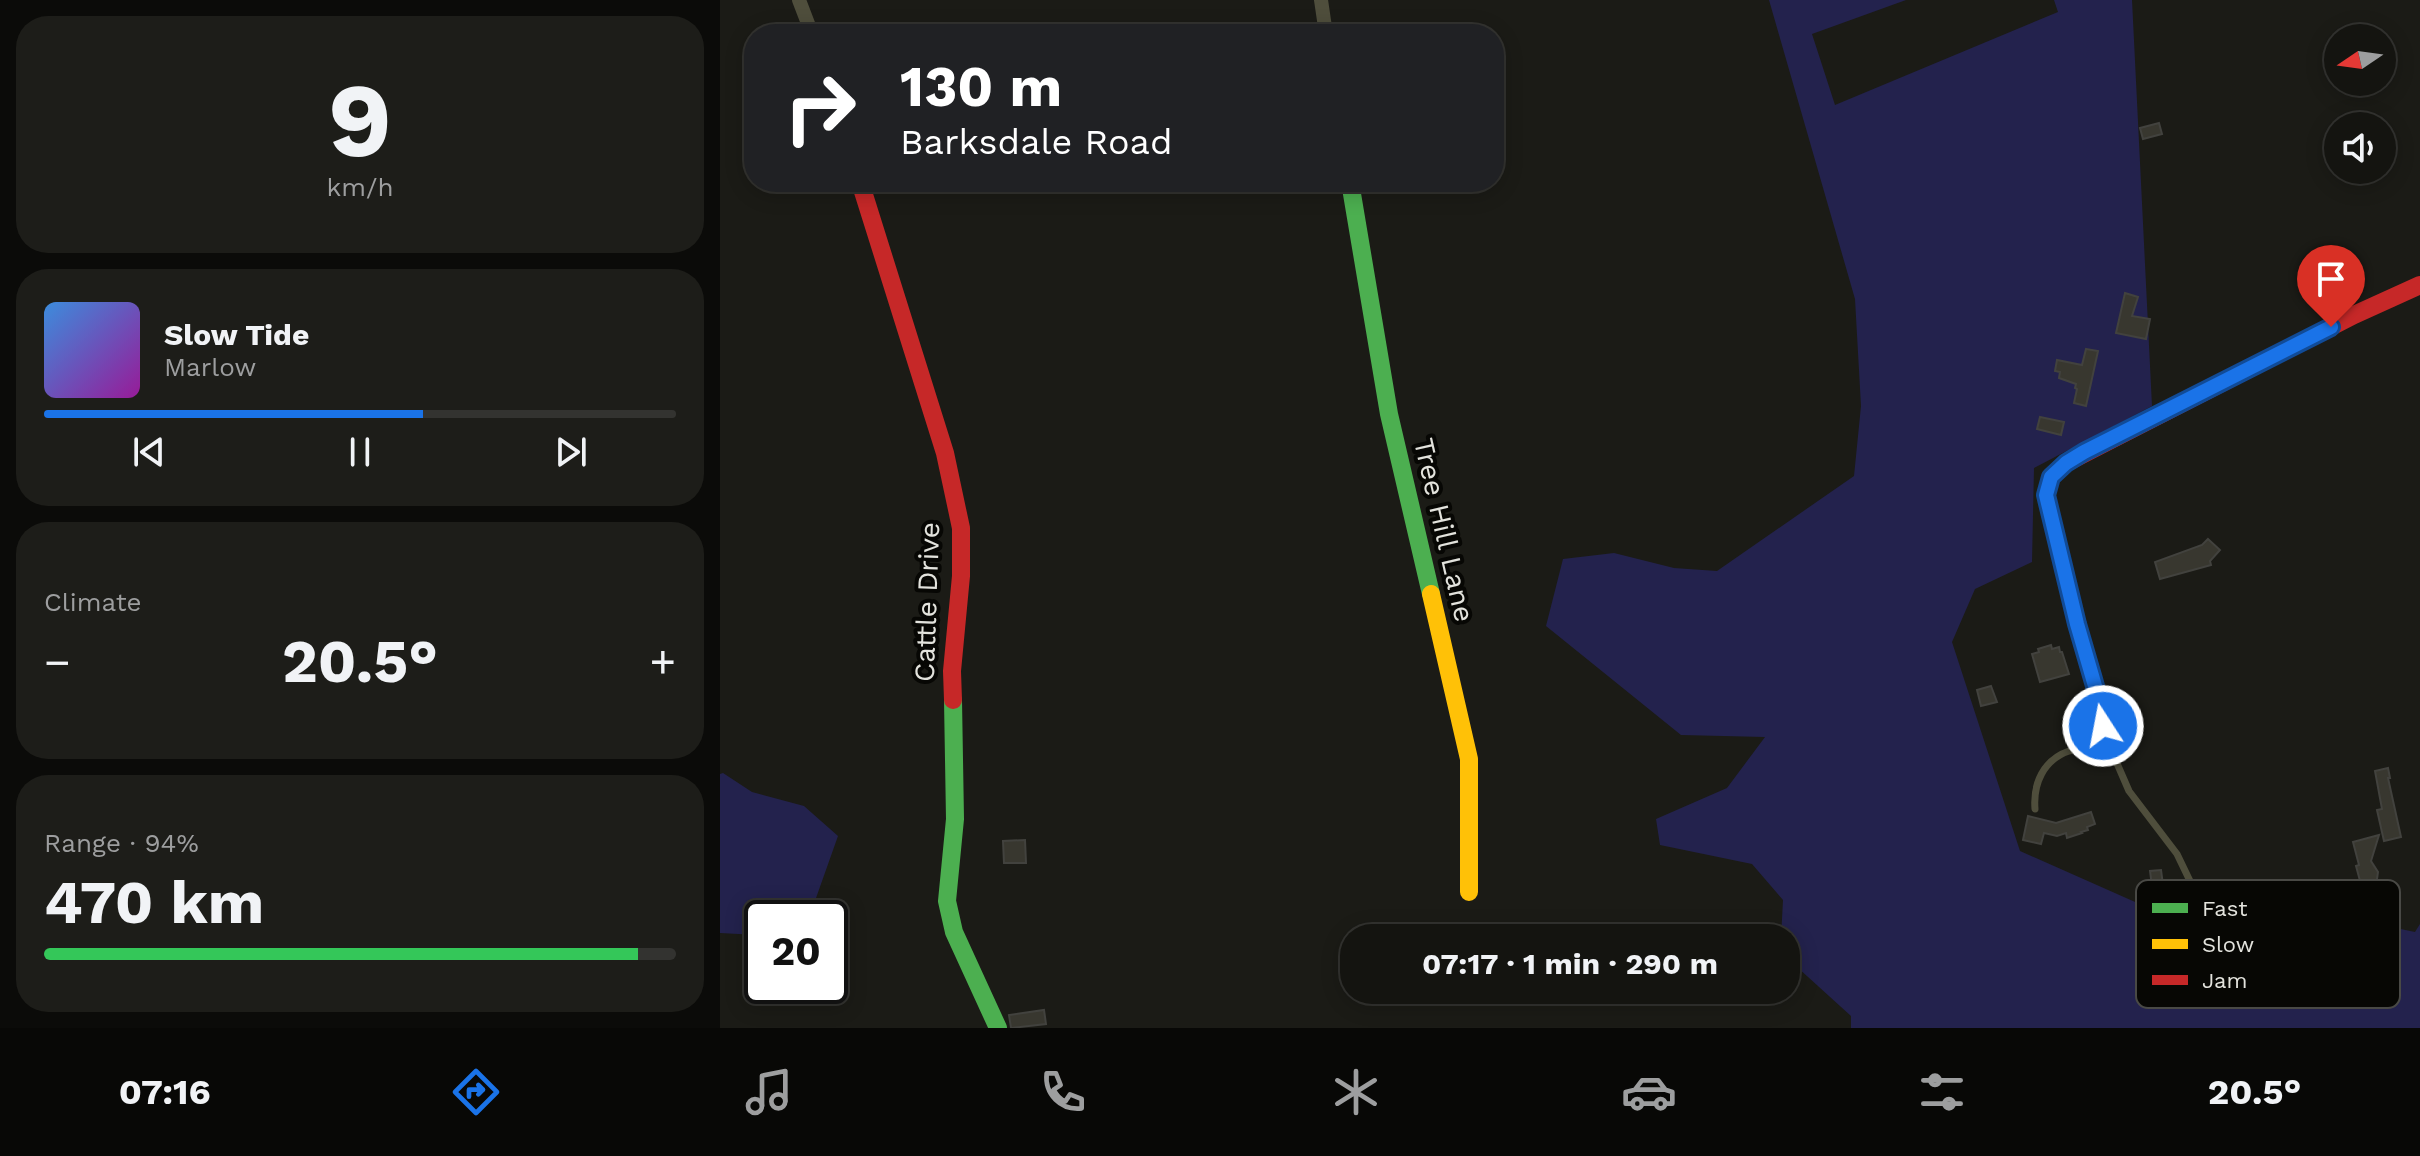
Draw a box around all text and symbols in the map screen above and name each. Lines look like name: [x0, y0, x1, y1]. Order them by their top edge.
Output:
north arrow: [2324, 24, 2396, 96]
map controls: [2324, 24, 2396, 184]
text: 130 m: [900, 54, 1062, 120]
icon: right: [768, 56, 872, 160]
text: 9: [328, 59, 392, 181]
button: sound: [2324, 112, 2396, 184]
text: Barksdale Road: [900, 121, 1172, 163]
text: km/h: [327, 172, 393, 202]
pin: [2297, 245, 2365, 327]
icon: arrive: [2309, 257, 2353, 301]
text: Slow Tide: [164, 317, 309, 352]
text: Marlow: [164, 352, 256, 382]
icon: previous: [127, 430, 171, 474]
icon: pause: [338, 430, 382, 474]
icon: next: [549, 430, 593, 474]
street label: Tree Hill Lane: [1407, 435, 1481, 625]
street label: Cattle Drive: [908, 521, 946, 683]
text: Climate: [44, 587, 142, 617]
text: 20.5°: [282, 626, 438, 697]
text: −: [44, 636, 71, 688]
text: +: [649, 636, 676, 688]
position arrow: [2061, 684, 2145, 768]
text: Range · 94%: [44, 828, 199, 858]
text: 470 km: [44, 867, 264, 938]
legend: [2136, 880, 2400, 1008]
text: Fast: [2202, 896, 2248, 921]
speed limit sign: 20: [744, 900, 848, 1004]
text: Slow: [2202, 932, 2254, 957]
text: 07:17 · 1 min · 290 m: [1422, 946, 1718, 981]
text: Jam: [2202, 968, 2247, 993]
icon: directions: [448, 1064, 504, 1120]
icon: music: [741, 1064, 797, 1120]
icon: phone: [1035, 1064, 1091, 1120]
icon: climate: [1328, 1064, 1384, 1120]
icon: car: [1621, 1064, 1677, 1120]
icon: filters: [1914, 1064, 1970, 1120]
text: 07:16: [119, 1071, 211, 1113]
text: 20.5°: [2208, 1071, 2301, 1113]

